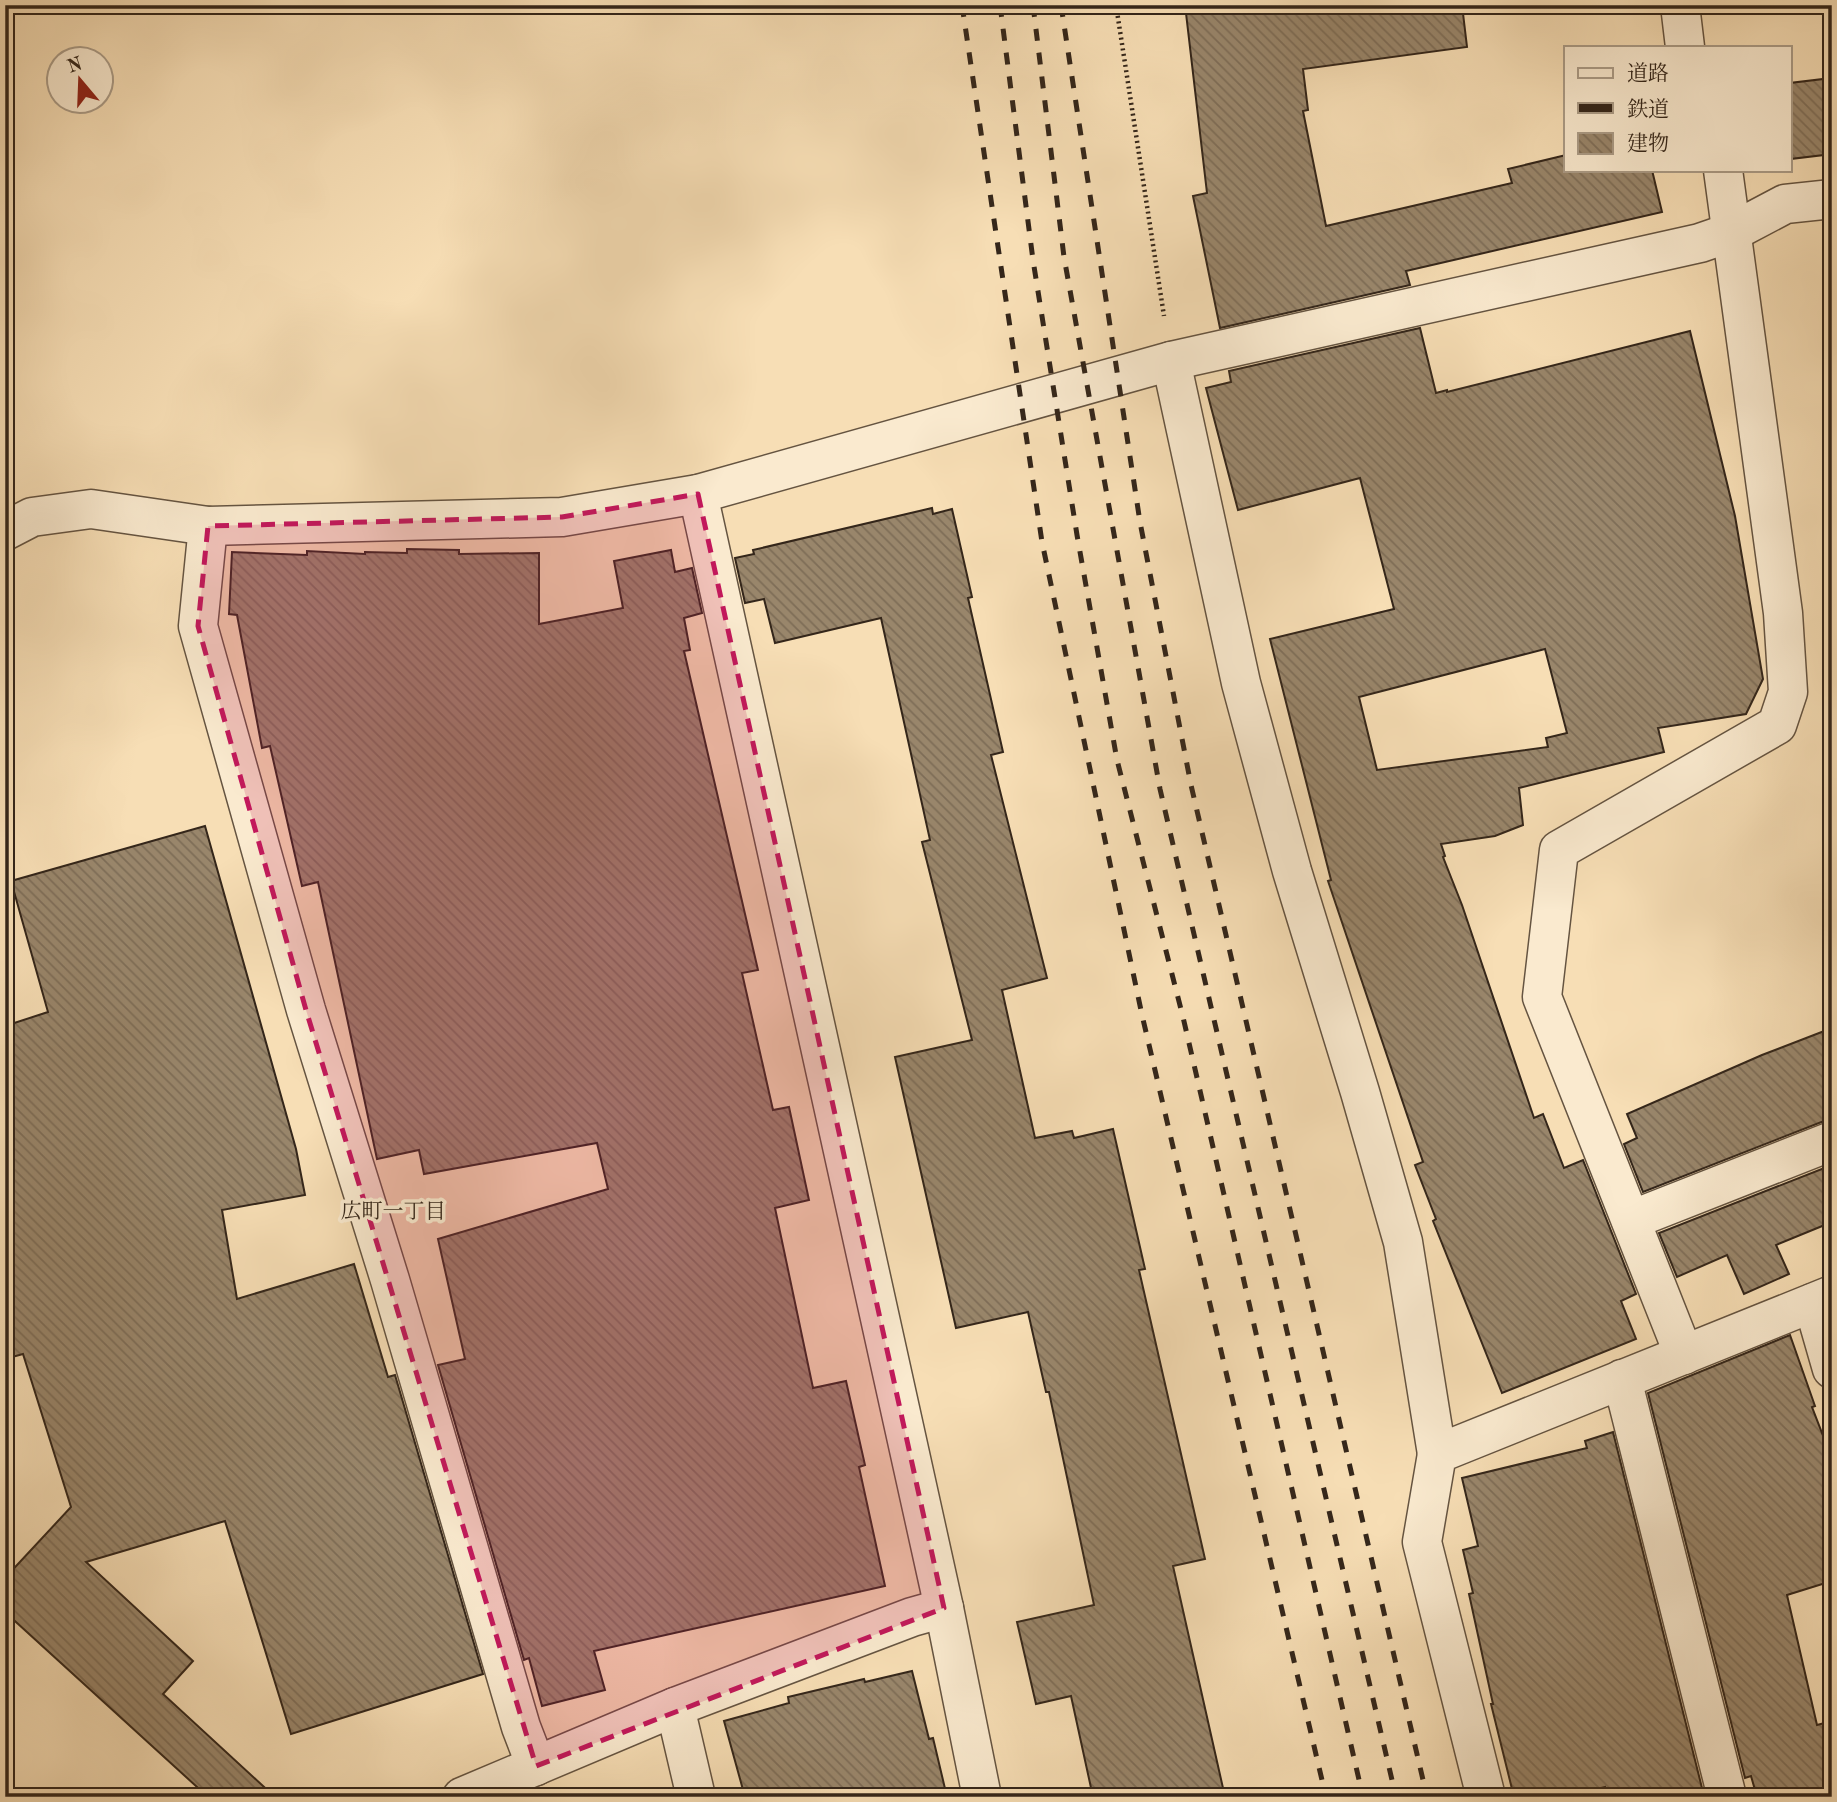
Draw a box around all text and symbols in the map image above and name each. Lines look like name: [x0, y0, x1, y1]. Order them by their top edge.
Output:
north arrow: [46, 46, 116, 116]
legend: [1564, 46, 1792, 172]
text: N: [65, 55, 86, 78]
text: 道路: [1627, 62, 1669, 85]
text: 鉄道: [1627, 98, 1669, 121]
text: 建物: [1627, 132, 1669, 155]
district label: 広町一丁目: [341, 1200, 446, 1223]

